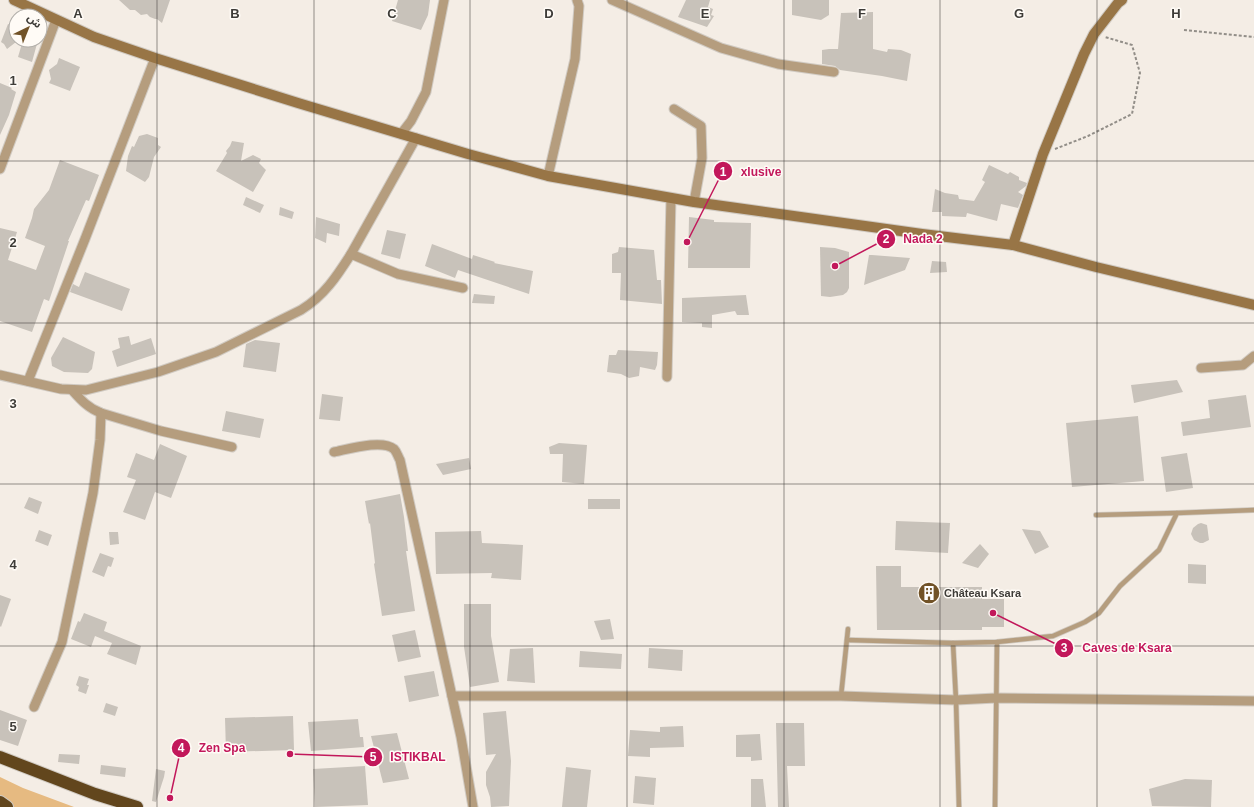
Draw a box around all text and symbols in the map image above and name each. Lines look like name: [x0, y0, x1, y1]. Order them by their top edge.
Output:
text: A: [73, 6, 83, 21]
text: B: [230, 6, 240, 21]
text: C: [387, 6, 397, 21]
text: D: [544, 6, 554, 21]
text: E: [701, 6, 710, 21]
text: F: [858, 6, 866, 21]
text: G: [1014, 6, 1024, 21]
text: H: [1171, 6, 1181, 21]
north arrow: [8, 8, 48, 48]
text: ش: [25, 11, 44, 31]
text: 1: [9, 73, 17, 88]
callout: xlusive: [713, 159, 790, 183]
text: 1: [720, 165, 727, 179]
text: xlusive: [741, 165, 782, 179]
callout: Nada 2: [876, 227, 951, 251]
text: 2: [883, 232, 890, 246]
text: Nada 2: [903, 232, 943, 246]
text: 2: [9, 235, 17, 250]
text: 3: [9, 396, 17, 411]
text: 4: [9, 557, 17, 572]
building icon: Château Ksara: [916, 580, 942, 606]
place label: Château Ksara: [944, 587, 1022, 599]
callout: Caves de Ksara: [1054, 636, 1180, 660]
text: 3: [1061, 641, 1068, 655]
text: Caves de Ksara: [1082, 641, 1172, 655]
text: 5: [9, 719, 17, 734]
callout: Zen Spa: [171, 736, 254, 760]
text: 4: [178, 741, 185, 755]
text: Zen Spa: [199, 741, 246, 755]
callout: ISTIKBAL: [363, 745, 454, 769]
text: 5: [370, 750, 377, 764]
text: ISTIKBAL: [390, 750, 446, 764]

